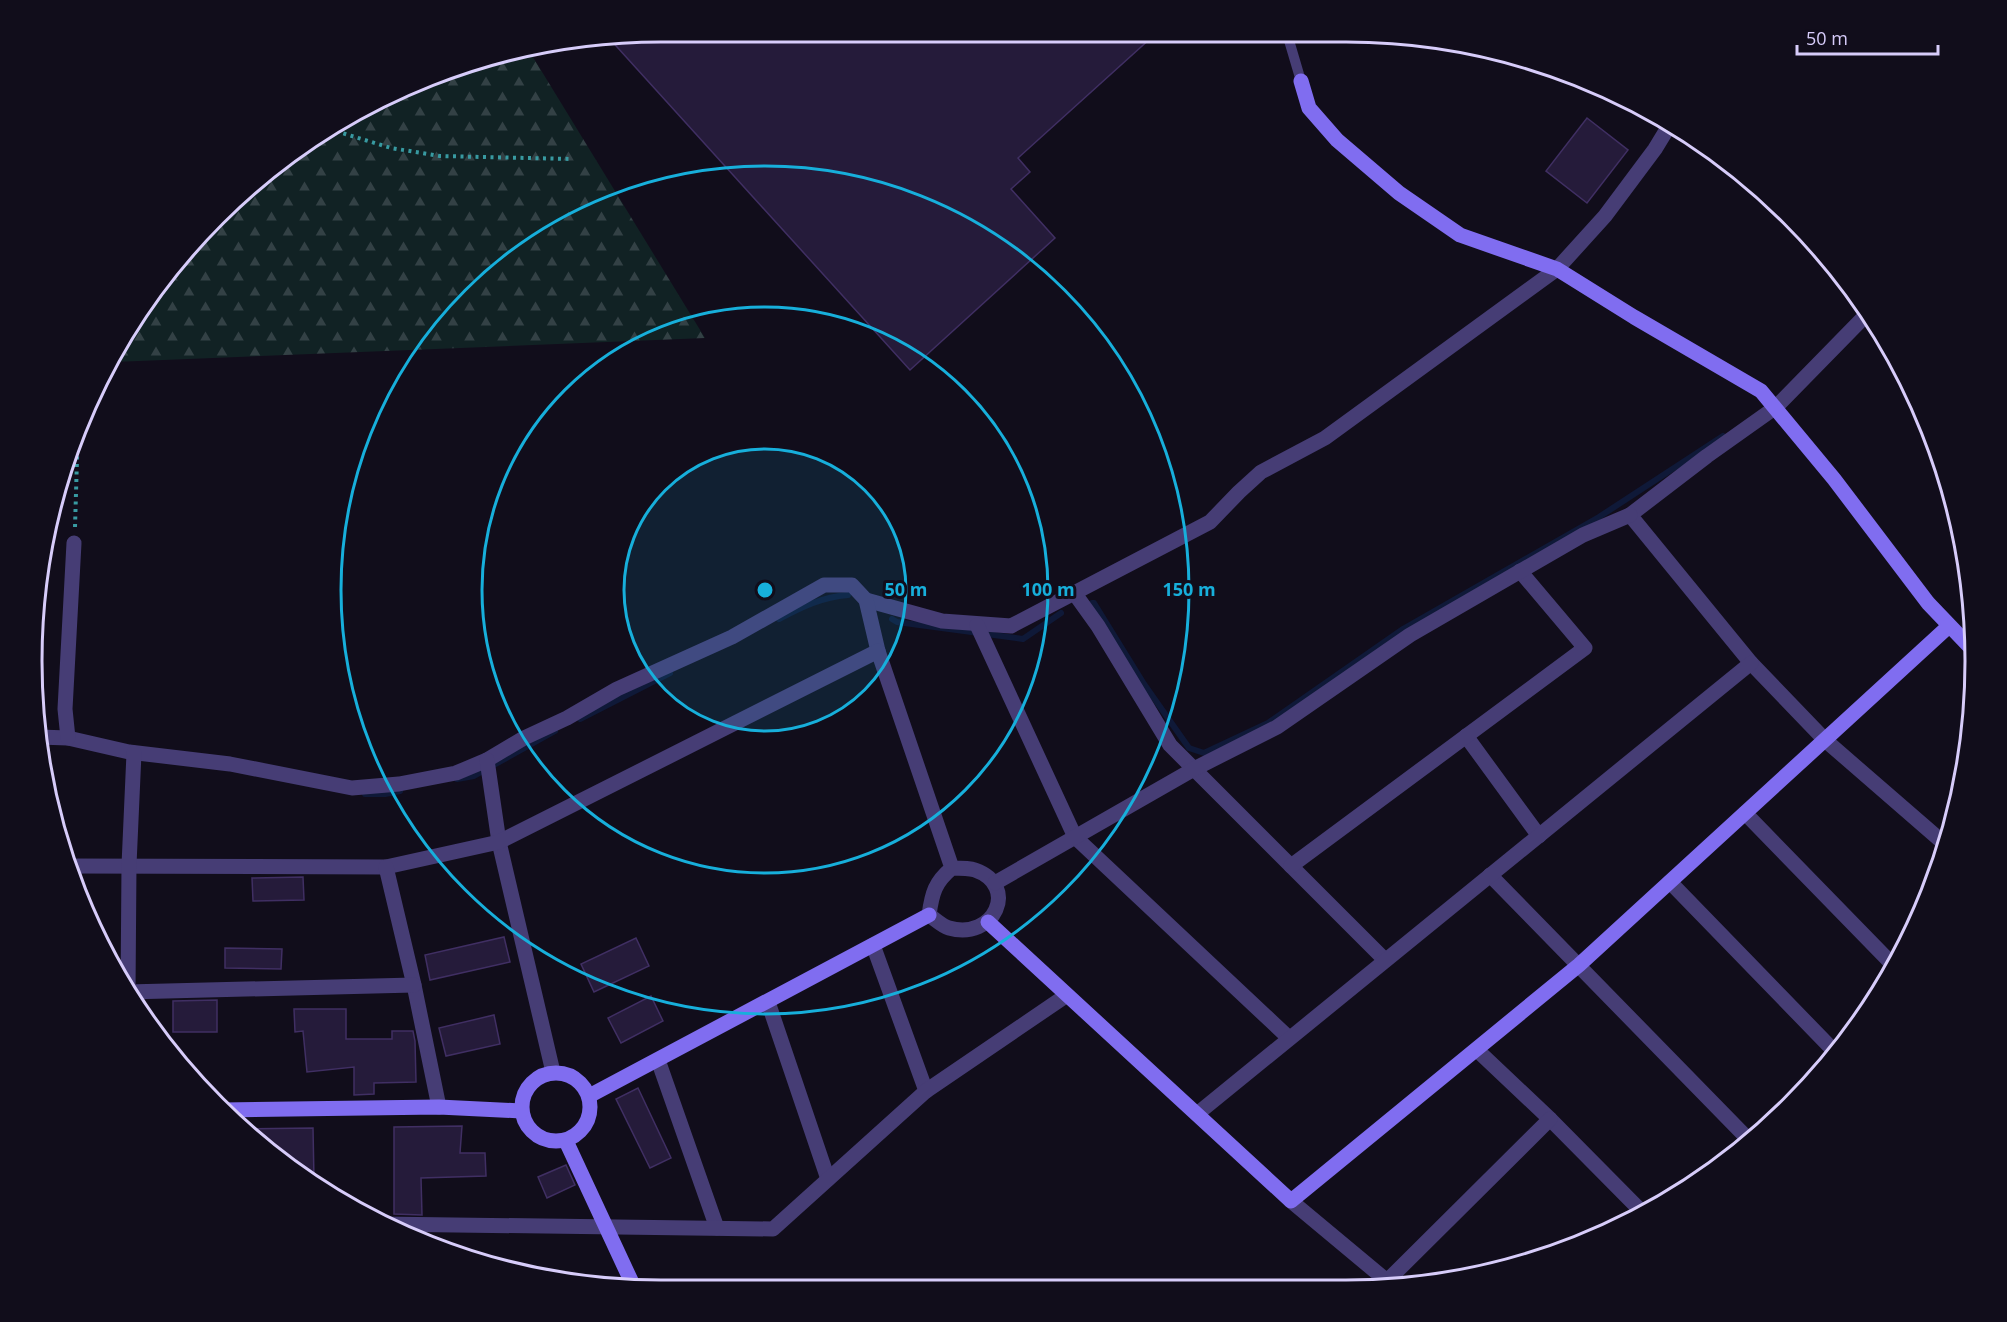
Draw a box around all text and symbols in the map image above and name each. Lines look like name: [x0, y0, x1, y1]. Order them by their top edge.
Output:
scale bar: [1797, 18, 1938, 56]
text: 50 m: [1806, 26, 1848, 50]
text: 50 m: [885, 577, 927, 601]
text: 100 m: [1021, 577, 1075, 601]
text: 150 m: [1162, 577, 1216, 601]
centre of rings: [755, 580, 775, 600]

